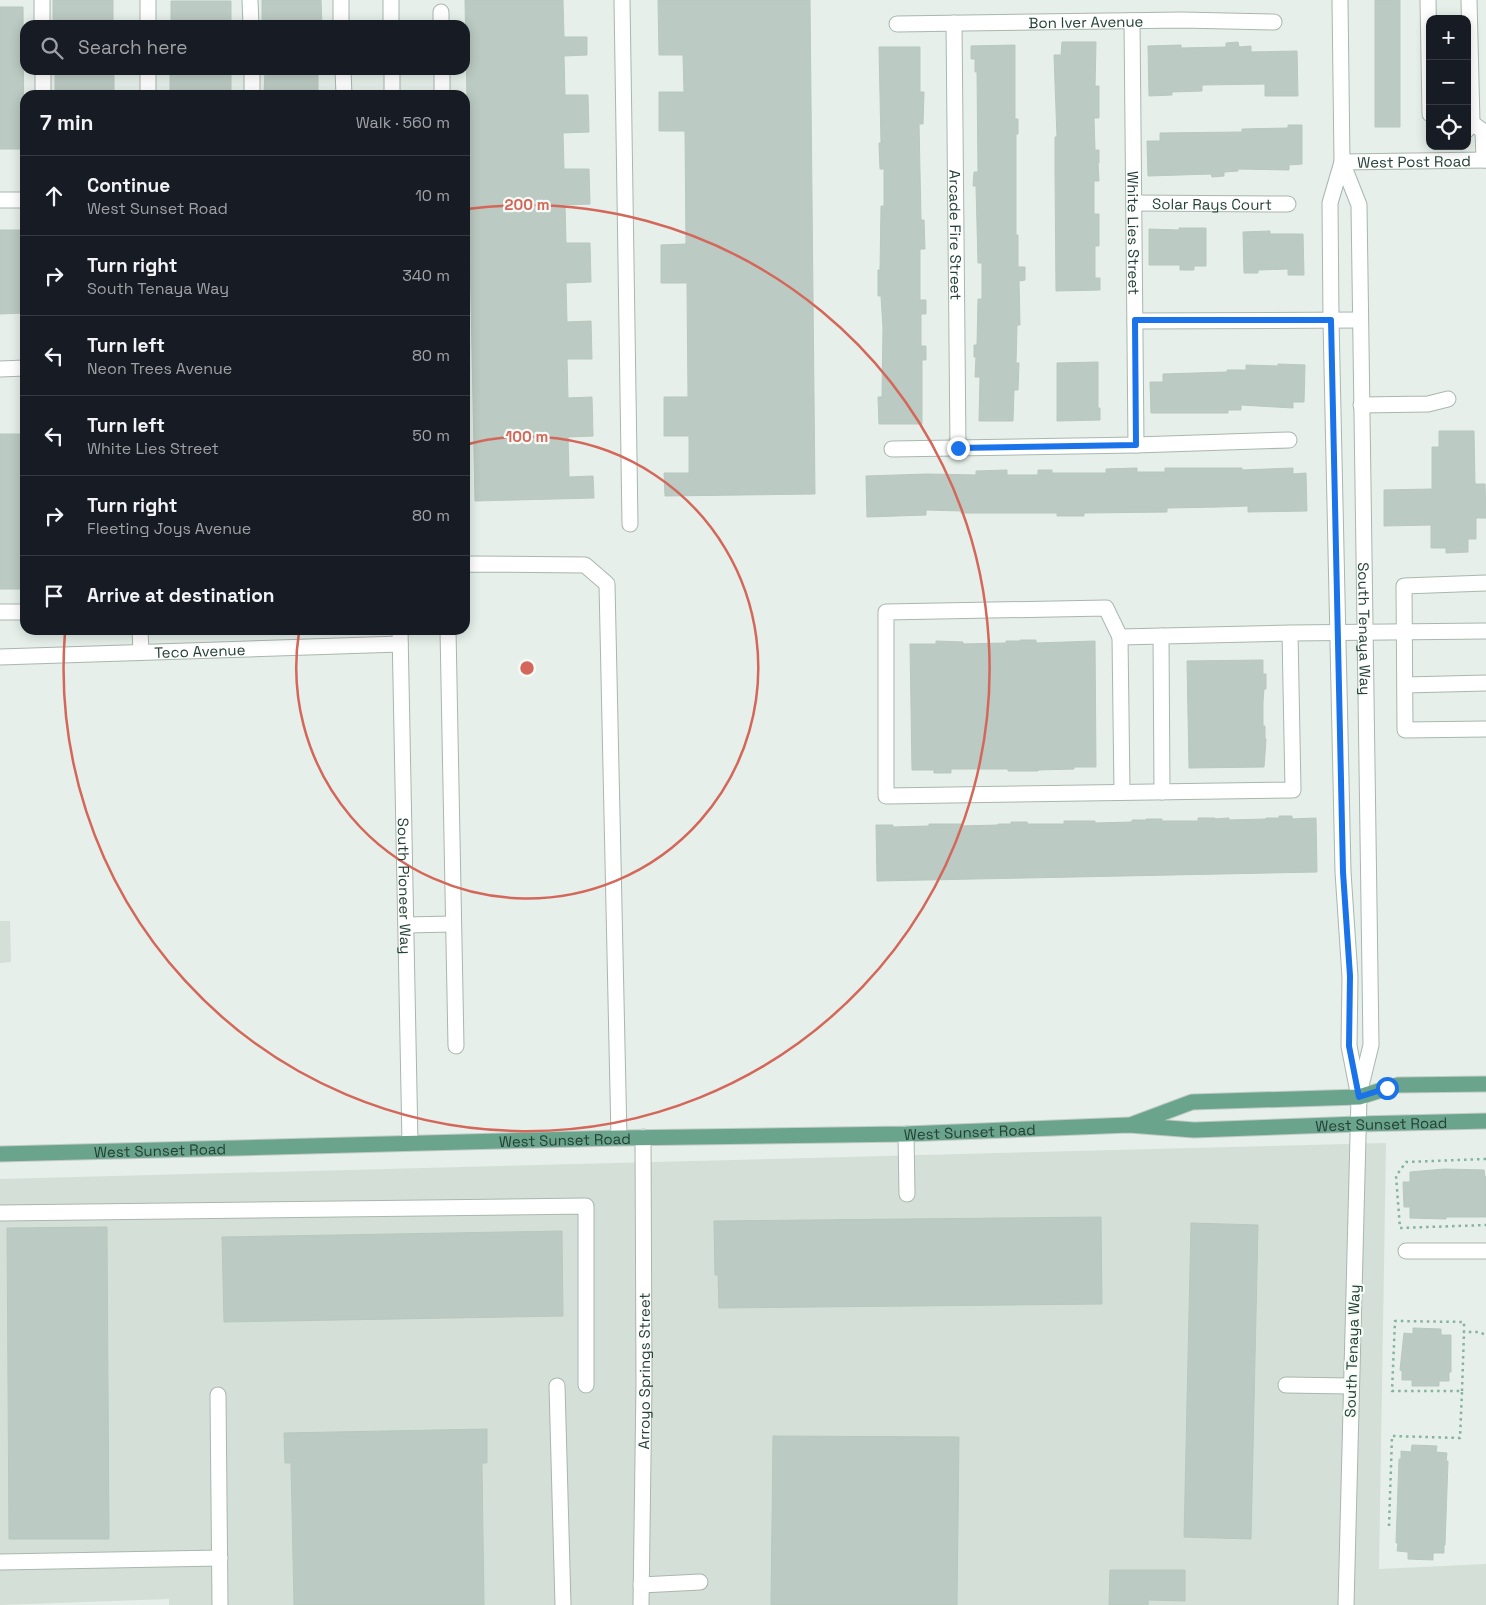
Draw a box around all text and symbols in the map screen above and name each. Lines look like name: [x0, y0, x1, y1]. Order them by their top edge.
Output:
street label: Bon Iver Avenue: [1028, 11, 1144, 32]
map controls: [1426, 15, 1471, 150]
button: +: [1426, 15, 1471, 60]
search box: [20, 20, 470, 75]
icon: search: [38, 34, 66, 62]
text: Search here: [78, 35, 188, 60]
button: −: [1426, 60, 1471, 105]
button: locate: [1426, 105, 1471, 150]
text: 7 min: [40, 109, 93, 136]
text: Walk · 560 m: [356, 112, 450, 133]
street label: West Post Road: [1357, 151, 1471, 171]
street label: Arcade Fire Street: [946, 170, 966, 300]
street label: White Lies Street: [1124, 171, 1144, 295]
text: Continue: [87, 173, 170, 198]
icon: ahead: [40, 182, 68, 210]
text: 10 m: [415, 185, 450, 206]
street label: Solar Rays Court: [1152, 194, 1272, 213]
text: 200 m: [505, 195, 549, 214]
text: West Sunset Road: [87, 198, 228, 219]
text: Turn right: [87, 253, 177, 278]
icon: right: [40, 262, 68, 290]
text: 340 m: [402, 265, 450, 286]
text: South Tenaya Way: [87, 278, 229, 299]
text: Turn left: [87, 333, 165, 358]
icon: left: [40, 342, 68, 370]
text: 80 m: [412, 345, 450, 366]
text: Neon Trees Avenue: [87, 358, 232, 379]
text: Turn left: [87, 413, 165, 438]
icon: left: [40, 422, 68, 450]
text: 50 m: [412, 425, 450, 446]
text: 100 m: [506, 427, 548, 446]
route end: [947, 437, 970, 460]
text: White Lies Street: [87, 438, 219, 459]
text: Turn right: [87, 493, 177, 518]
icon: right: [40, 502, 68, 530]
text: 80 m: [412, 505, 450, 526]
text: Fleeting Joys Avenue: [87, 518, 251, 539]
street label: South Tenaya Way: [1355, 562, 1376, 696]
icon: arrive: [40, 582, 68, 610]
text: Arrive at destination: [87, 583, 275, 608]
street label: Teco Avenue: [154, 640, 246, 661]
centre of rings: [518, 659, 536, 677]
street label: South Pioneer Way: [394, 817, 416, 954]
route start: [1376, 1077, 1399, 1100]
street label: West Sunset Road: [1315, 1112, 1447, 1135]
street label: West Sunset Road: [903, 1119, 1036, 1144]
street label: West Sunset Road: [499, 1128, 631, 1151]
street label: West Sunset Road: [94, 1139, 226, 1161]
street label: South Tenaya Way: [1340, 1284, 1364, 1418]
street label: Arroyo Springs Street: [634, 1292, 654, 1450]

